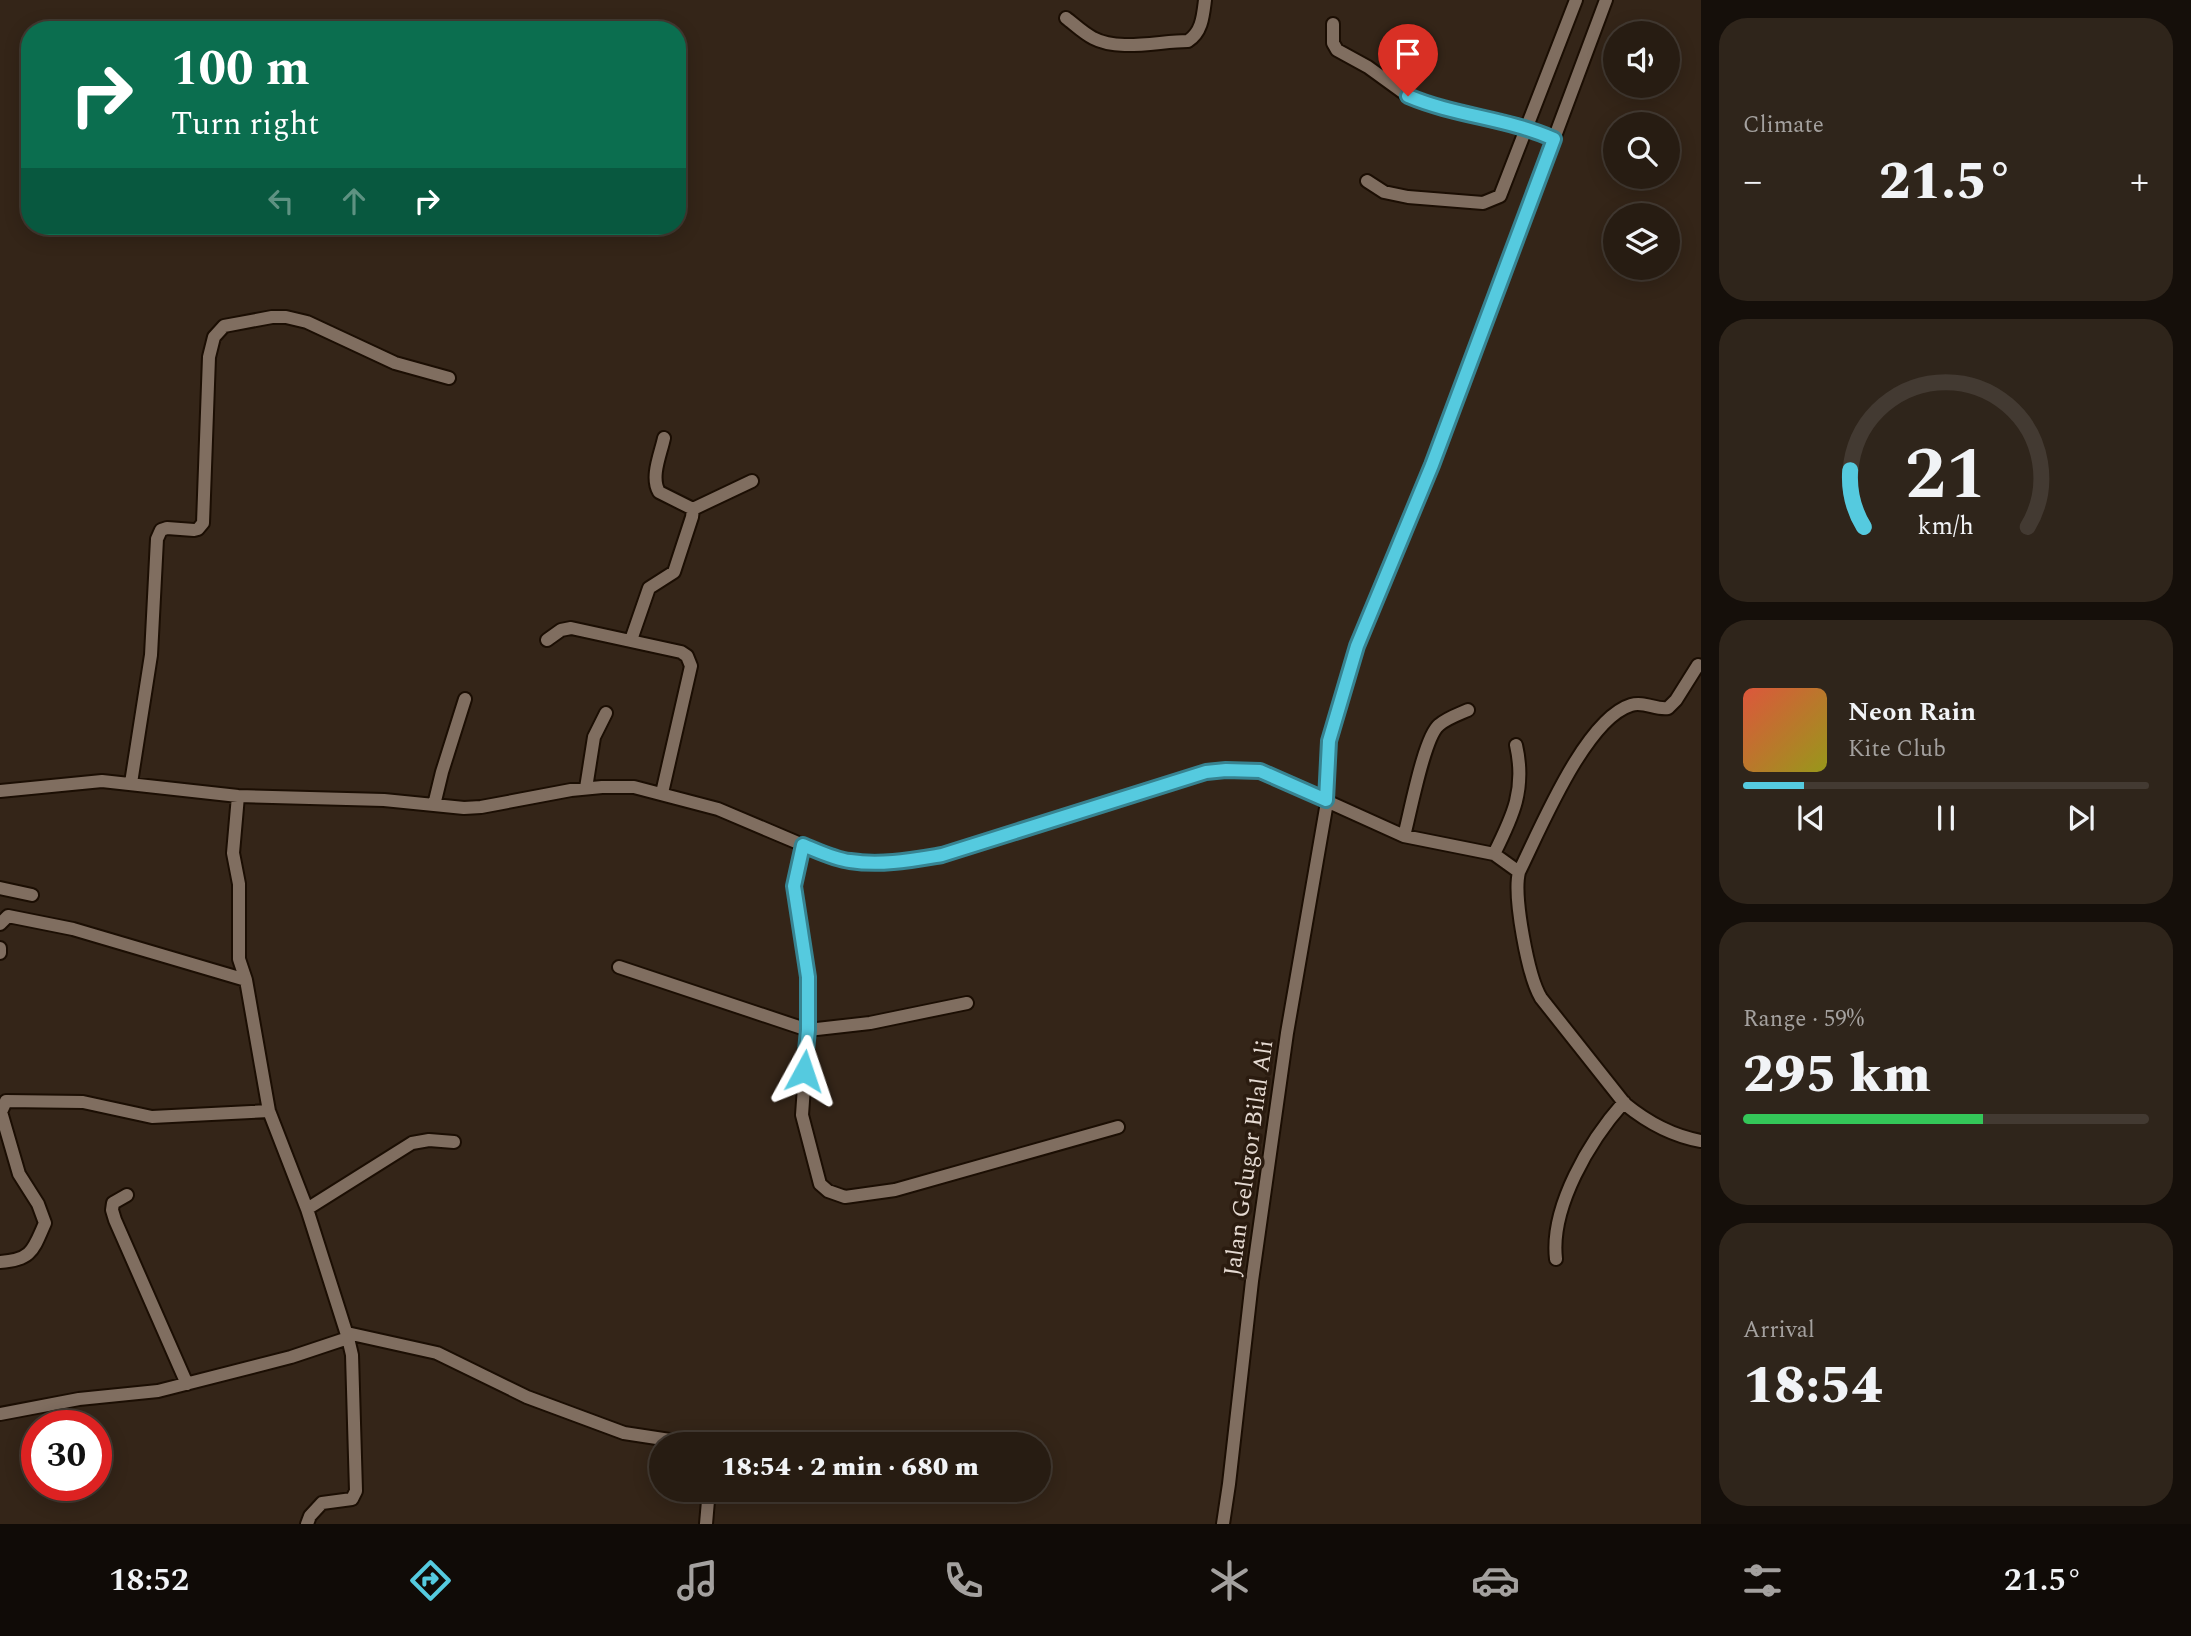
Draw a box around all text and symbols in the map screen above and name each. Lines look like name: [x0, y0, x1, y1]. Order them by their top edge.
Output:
map controls: [1603, 21, 1680, 280]
button: sound: [1603, 21, 1680, 98]
pin: [1378, 24, 1438, 96]
text: 100 m: [171, 32, 310, 107]
icon: arrive: [1389, 35, 1427, 73]
icon: right: [56, 49, 147, 140]
text: Turn right: [171, 100, 319, 149]
text: Climate: [1743, 108, 1824, 143]
button: search: [1603, 112, 1680, 189]
text: 21.5°: [1879, 143, 2013, 222]
text: −: [1743, 153, 1762, 211]
text: +: [2130, 153, 2149, 211]
icon: left: [262, 182, 300, 220]
icon: ahead: [335, 182, 373, 220]
icon: right: [408, 182, 446, 220]
button: layers: [1603, 203, 1680, 280]
text: 21: [1905, 420, 1987, 531]
text: km/h: [1918, 508, 1974, 546]
text: Neon Rain: [1848, 692, 1976, 732]
text: Kite Club: [1848, 732, 1946, 767]
icon: previous: [1792, 799, 1830, 837]
icon: pause: [1927, 799, 1965, 837]
icon: next: [2062, 799, 2100, 837]
text: Range · 59%: [1743, 1002, 1864, 1037]
position arrow: [767, 1034, 841, 1108]
text: 295 km: [1743, 1036, 1931, 1115]
street label: Jalan Gelugor Bilal Ali: [1215, 1038, 1283, 1278]
text: Arrival: [1743, 1313, 1815, 1348]
text: 18:54: [1743, 1347, 1882, 1426]
speed limit sign: 30: [21, 1410, 112, 1501]
text: 18:54 · 2 min · 680 m: [721, 1447, 979, 1487]
text: 18:52: [109, 1556, 189, 1605]
icon: directions: [406, 1556, 455, 1605]
icon: music: [673, 1556, 722, 1605]
icon: phone: [939, 1556, 988, 1605]
icon: climate: [1205, 1556, 1254, 1605]
icon: car: [1471, 1556, 1520, 1605]
icon: filters: [1738, 1556, 1787, 1605]
text: 21.5°: [2004, 1556, 2082, 1605]

